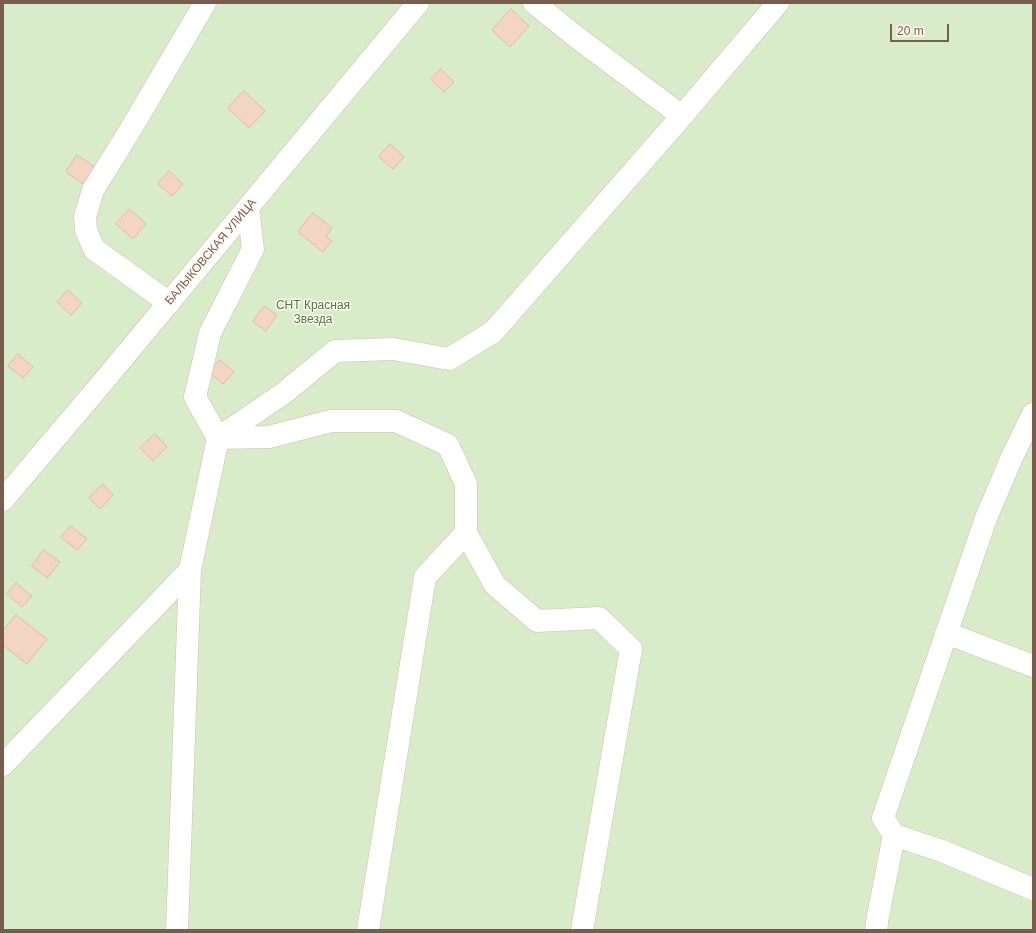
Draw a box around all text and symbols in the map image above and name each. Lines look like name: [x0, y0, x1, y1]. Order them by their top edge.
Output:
scale bar: [892, 16, 951, 42]
text: 20 m: [897, 24, 924, 38]
street label: БАЛЫКОВСКАЯ УЛИЦА: [162, 196, 260, 308]
park label: СНТ Красная Звезда: [276, 299, 350, 327]

